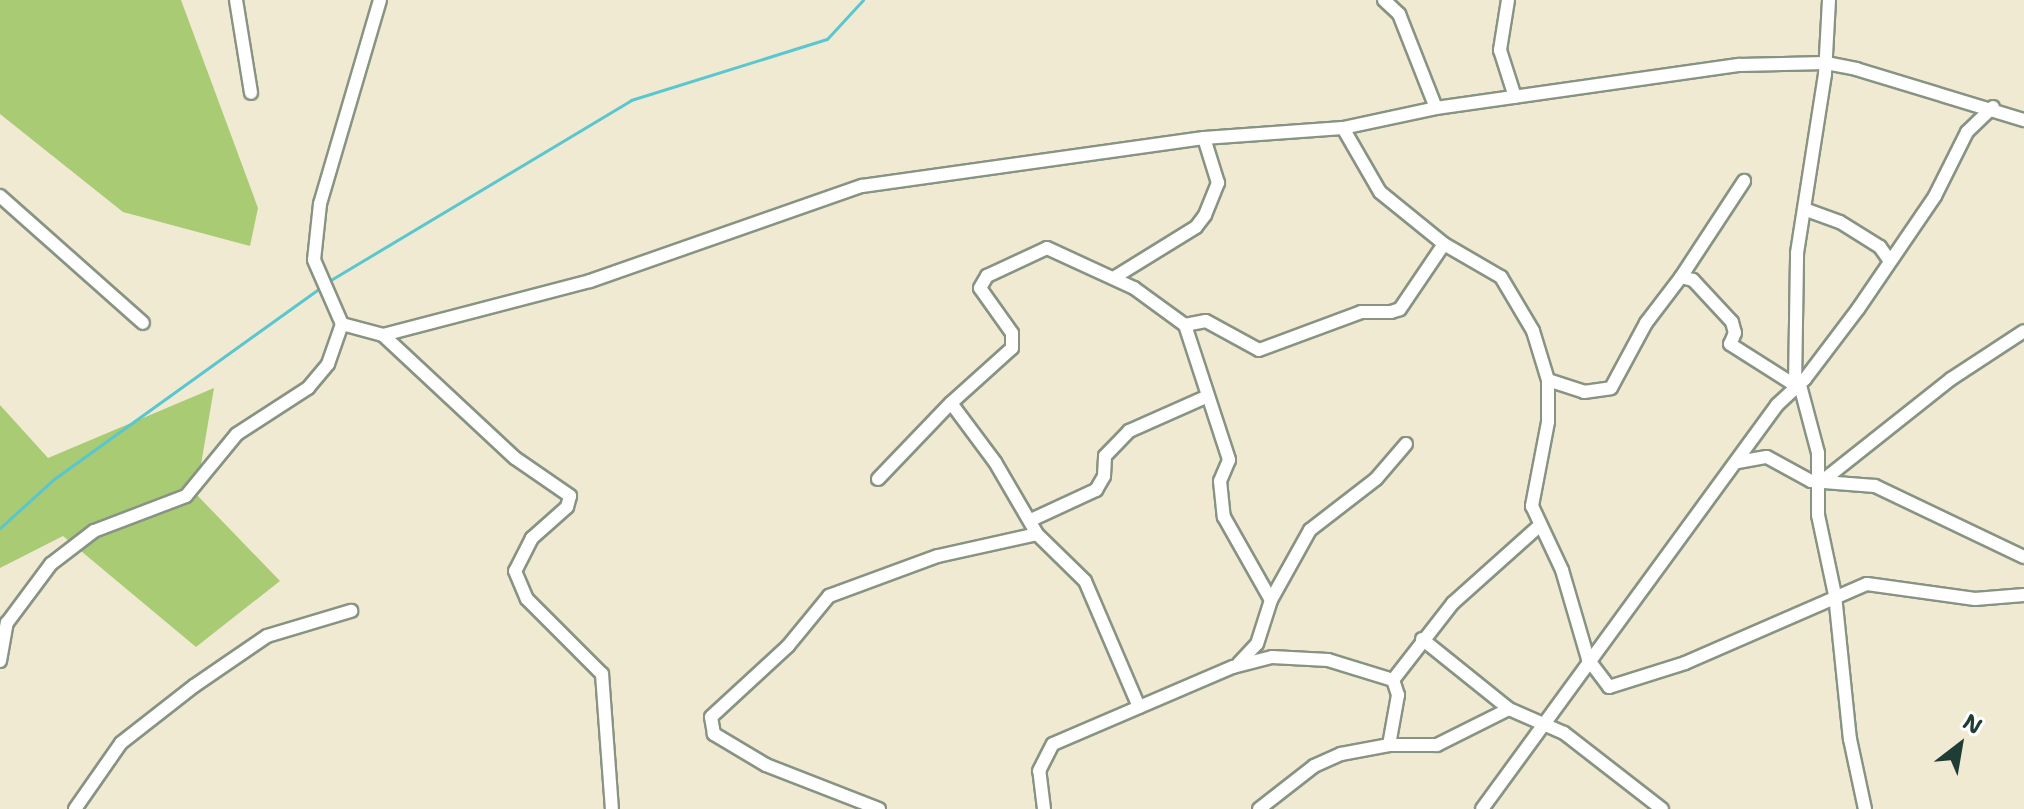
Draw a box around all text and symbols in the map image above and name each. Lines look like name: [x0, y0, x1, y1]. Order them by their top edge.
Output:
north arrow: [1920, 705, 2000, 785]
text: N: [1958, 707, 1988, 741]

